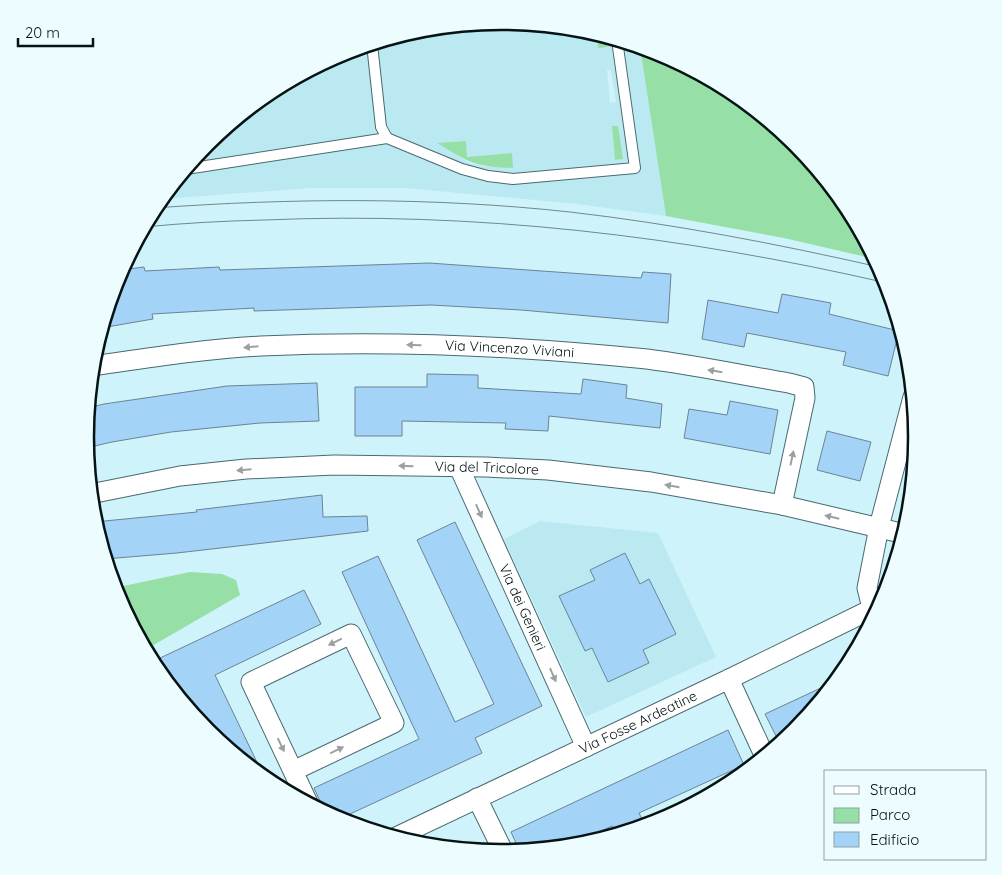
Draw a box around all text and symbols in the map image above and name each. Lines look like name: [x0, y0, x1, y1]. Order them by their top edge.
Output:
scale bar: [18, 15, 92, 47]
text: 20 m: [25, 23, 60, 42]
street label: Via Vincenzo Viviani: [445, 336, 575, 361]
one-way arrow: [405, 341, 421, 349]
one-way arrow: [243, 344, 259, 352]
one-way arrow: [706, 366, 722, 374]
one-way arrow: [788, 450, 796, 465]
street label: Via del Tricolore: [434, 457, 539, 479]
one-way arrow: [398, 462, 414, 470]
one-way arrow: [235, 466, 251, 474]
one-way arrow: [664, 481, 680, 489]
one-way arrow: [475, 504, 483, 518]
one-way arrow: [824, 513, 839, 521]
street label: Via dei Genieri: [495, 561, 550, 653]
one-way arrow: [328, 638, 342, 646]
one-way arrow: [550, 668, 558, 682]
street label: Via Fosse Ardeatine: [576, 686, 700, 758]
one-way arrow: [276, 737, 285, 752]
one-way arrow: [330, 746, 344, 754]
legend: [824, 770, 987, 860]
text: Strada: [870, 780, 916, 799]
text: Parco: [870, 805, 910, 824]
text: Edificio: [870, 830, 919, 849]

